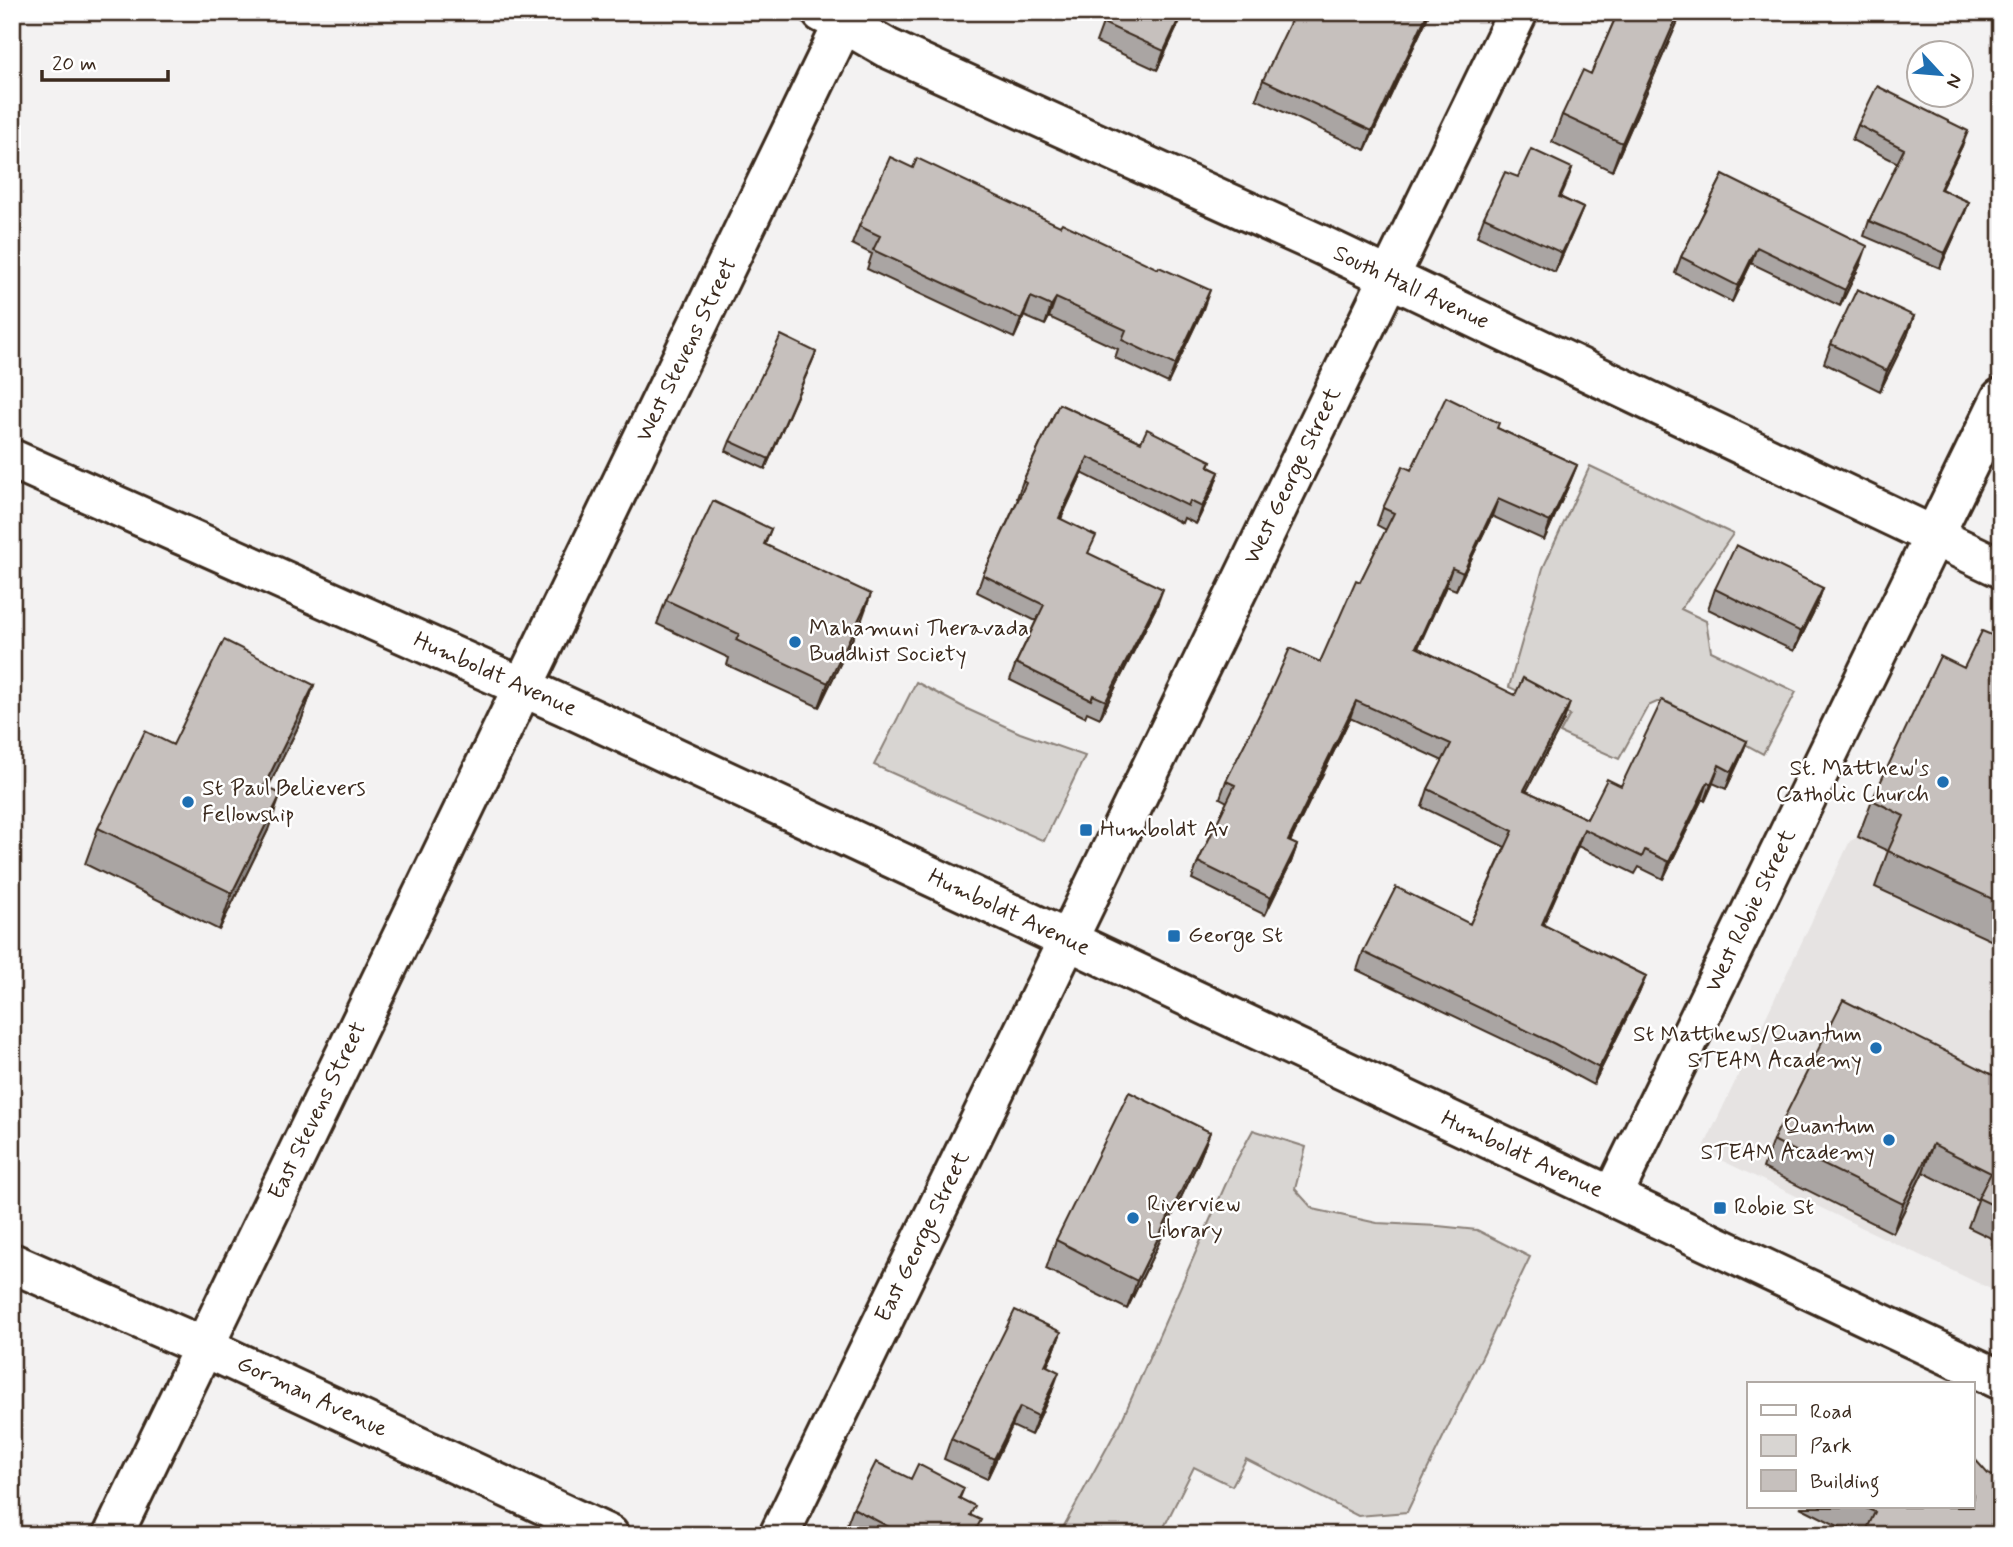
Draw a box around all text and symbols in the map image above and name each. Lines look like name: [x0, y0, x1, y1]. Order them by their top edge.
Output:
scale bar: [42, 38, 168, 82]
north arrow: [1904, 38, 1974, 108]
text: 20 m: [52, 50, 97, 78]
text: N: [1940, 70, 1968, 92]
street label: South Hall Avenue: [1328, 239, 1494, 337]
street label: West Stevens Street: [629, 253, 745, 447]
street label: West George Street: [1237, 382, 1351, 570]
place label: Mahamuni Theravada Buddhist Society: [809, 614, 1029, 670]
street label: Humboldt Avenue: [409, 626, 581, 724]
marker: Mahamuni Theravada Buddhist Society: [787, 634, 803, 650]
place label: St. Matthew's Catholic Church: [1776, 754, 1929, 810]
place label: St Paul Believers Fellowship: [202, 774, 366, 830]
marker: St. Matthew's Catholic Church: [1935, 774, 1951, 790]
marker: St Paul Believers Fellowship: [180, 794, 196, 810]
place label: Humboldt Av: [1100, 815, 1229, 845]
marker: Humboldt Av: [1078, 822, 1094, 838]
street label: West Robie Street: [1699, 824, 1804, 998]
street label: Humboldt Avenue: [923, 862, 1095, 964]
place label: George St: [1188, 921, 1283, 953]
marker: George St: [1166, 928, 1182, 944]
street label: East Stevens Street: [262, 1017, 374, 1205]
place label: St Matthews/Quantum STEAM Academy: [1633, 1020, 1862, 1076]
marker: St Matthews/Quantum STEAM Academy: [1868, 1040, 1884, 1056]
street label: Humboldt Avenue: [1436, 1104, 1608, 1206]
place label: Quantum STEAM Academy: [1700, 1112, 1875, 1168]
marker: Quantum STEAM Academy: [1881, 1132, 1897, 1148]
street label: East George Street: [869, 1146, 979, 1328]
place label: Riverview Library: [1147, 1190, 1240, 1246]
place label: Robie St: [1734, 1193, 1814, 1223]
marker: Robie St: [1712, 1200, 1728, 1216]
marker: Riverview Library: [1125, 1210, 1141, 1226]
street label: Gorman Avenue: [232, 1349, 392, 1445]
legend: [1747, 1382, 1974, 1508]
text: Road: [1810, 1398, 1852, 1426]
text: Park: [1810, 1432, 1852, 1460]
text: Building: [1810, 1468, 1880, 1498]

